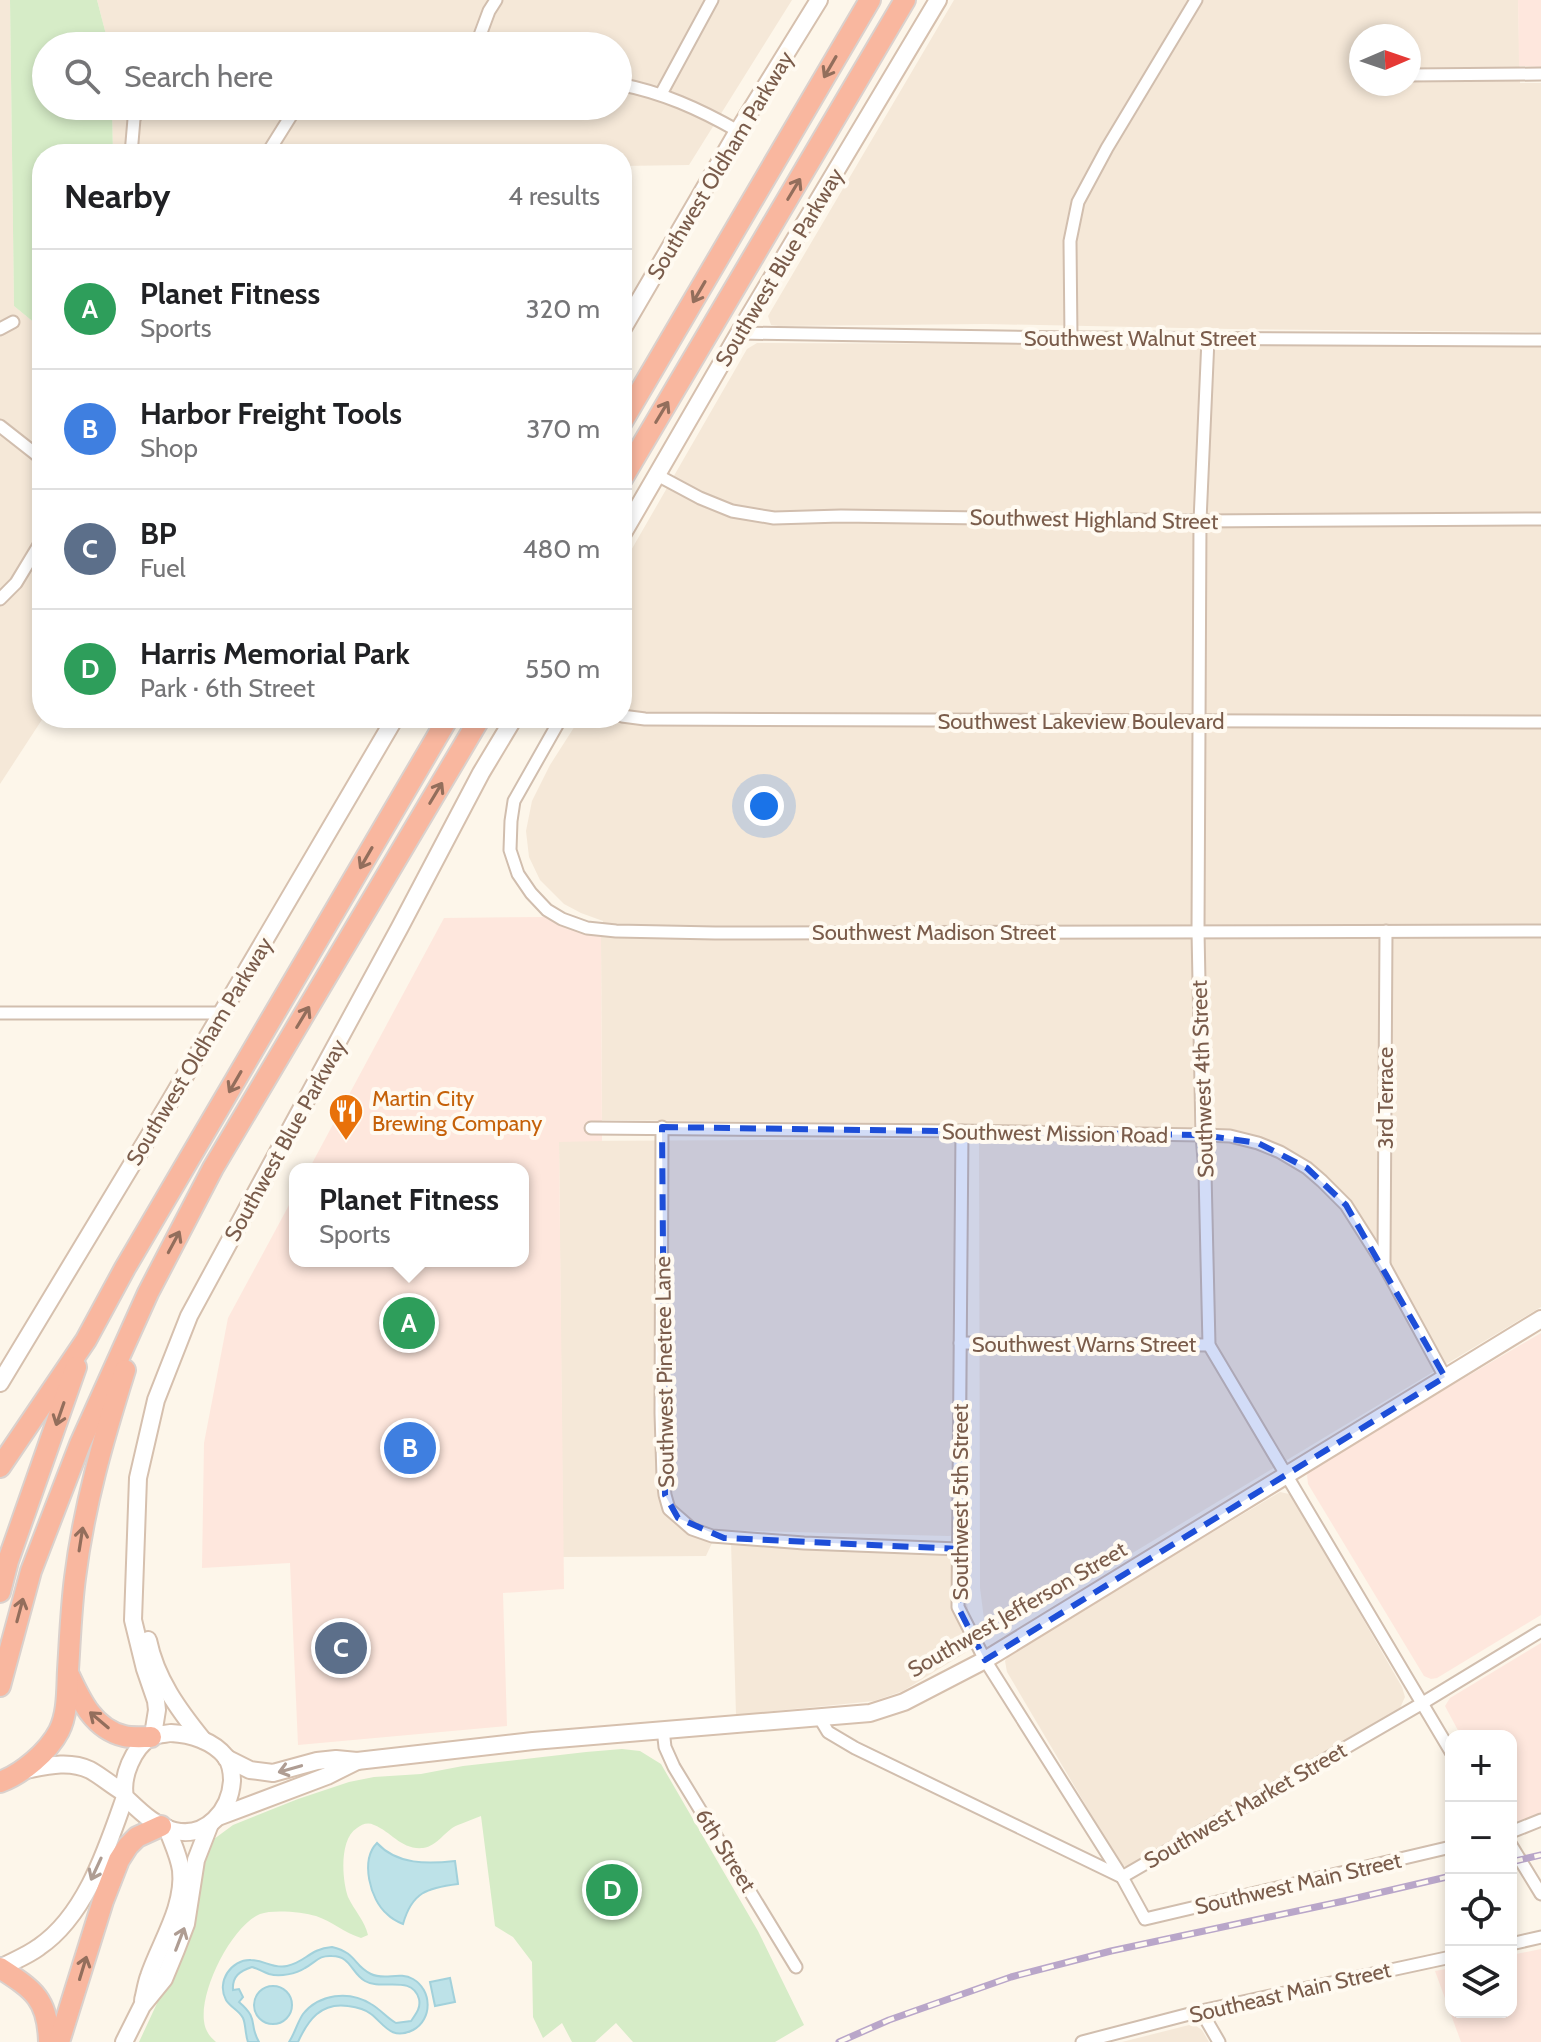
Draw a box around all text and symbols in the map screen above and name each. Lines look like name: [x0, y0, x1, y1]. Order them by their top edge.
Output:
north arrow: [1349, 24, 1421, 96]
search box: [32, 32, 632, 120]
street label: Southwest Oldham Parkway: [641, 46, 799, 284]
icon: search: [60, 54, 104, 98]
one-way arrow: [822, 55, 838, 78]
text: Search here: [124, 58, 273, 95]
street label: Southwest Blue Parkway: [709, 163, 849, 371]
text: Nearby: [64, 175, 171, 217]
one-way arrow: [787, 178, 803, 201]
text: 4 results: [508, 180, 600, 212]
text: Planet Fitness: [140, 275, 320, 312]
one-way arrow: [691, 279, 706, 303]
text: A: [82, 293, 98, 325]
text: 320 m: [526, 293, 600, 325]
text: Sports: [140, 312, 212, 344]
street label: Southwest Walnut Street: [1024, 325, 1257, 352]
text: Harbor Freight Tools: [140, 395, 402, 432]
one-way arrow: [654, 401, 670, 424]
text: B: [82, 413, 98, 445]
text: 370 m: [526, 413, 600, 445]
text: Shop: [140, 432, 198, 464]
street label: Southwest Highland Street: [969, 504, 1219, 535]
text: BP: [140, 515, 177, 552]
text: C: [82, 533, 98, 565]
text: 480 m: [522, 533, 600, 565]
text: Fuel: [140, 552, 186, 584]
text: Harris Memorial Park: [140, 635, 410, 672]
text: D: [81, 653, 99, 685]
text: 550 m: [525, 653, 600, 685]
text: Park · 6th Street: [140, 672, 315, 704]
street label: Southwest Lakeview Boulevard: [937, 708, 1225, 735]
one-way arrow: [428, 782, 444, 805]
your location: [744, 786, 784, 826]
one-way arrow: [358, 846, 374, 869]
street label: Southwest Madison Street: [812, 919, 1057, 946]
street label: Southwest Oldham Parkway: [120, 932, 278, 1170]
street label: Southwest 4th Street: [1186, 979, 1219, 1178]
one-way arrow: [295, 1006, 311, 1029]
street label: Southwest Blue Parkway: [219, 1034, 352, 1246]
street label: 3rd Terrace: [1372, 1047, 1399, 1149]
one-way arrow: [227, 1070, 243, 1093]
place label: Martin City Brewing Company: [372, 1085, 542, 1137]
restaurant icon: Martin City Brewing Company: [327, 1092, 365, 1142]
street label: Southwest Mission Road: [942, 1118, 1168, 1149]
popup: [289, 1163, 529, 1267]
text: Planet Fitness: [319, 1181, 499, 1218]
text: Sports: [319, 1218, 391, 1250]
one-way arrow: [167, 1231, 183, 1255]
street label: Southwest Pinetree Lane: [649, 1256, 680, 1488]
pin: A: [383, 1293, 435, 1353]
street label: Southwest Warns Street: [972, 1331, 1197, 1358]
one-way arrow: [52, 1401, 66, 1426]
street label: Southwest 5th Street: [947, 1403, 974, 1600]
pin: B: [384, 1418, 436, 1478]
one-way arrow: [75, 1527, 90, 1552]
street label: Southwest Jefferson Street: [903, 1535, 1132, 1683]
one-way arrow: [13, 1598, 28, 1624]
pin: C: [315, 1618, 367, 1678]
one-way arrow: [89, 1711, 109, 1729]
map controls: [1445, 1730, 1517, 2018]
button: +: [1445, 1730, 1517, 1802]
street label: Southwest Market Street: [1139, 1736, 1352, 1874]
one-way arrow: [278, 1763, 303, 1777]
button: −: [1445, 1802, 1517, 1874]
street label: 6th Street: [689, 1804, 762, 1897]
street label: Southwest Main Street: [1192, 1846, 1404, 1920]
one-way arrow: [88, 1857, 103, 1881]
pin: D: [586, 1860, 638, 1920]
button: locate: [1445, 1874, 1517, 1946]
one-way arrow: [174, 1927, 188, 1952]
button: layers: [1445, 1946, 1517, 2018]
one-way arrow: [76, 1955, 91, 1981]
street label: Southeast Main Street: [1187, 1956, 1394, 2029]

